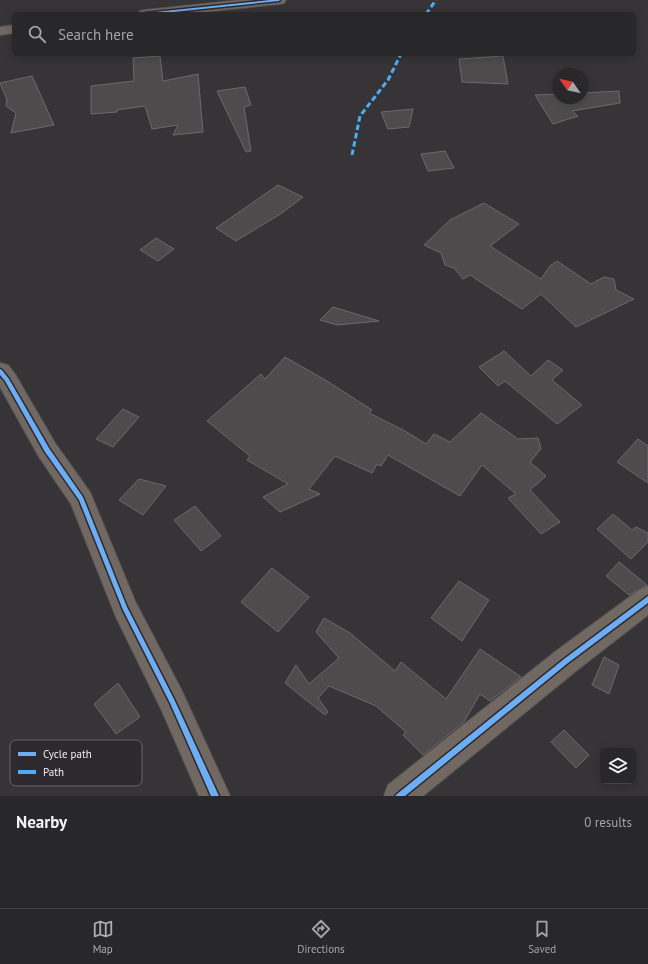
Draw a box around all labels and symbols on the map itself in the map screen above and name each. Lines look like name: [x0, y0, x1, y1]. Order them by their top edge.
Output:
north arrow: [552, 68, 588, 104]
legend: [10, 740, 142, 786]
text: Cycle path: [43, 747, 92, 761]
text: Path: [43, 765, 64, 779]

